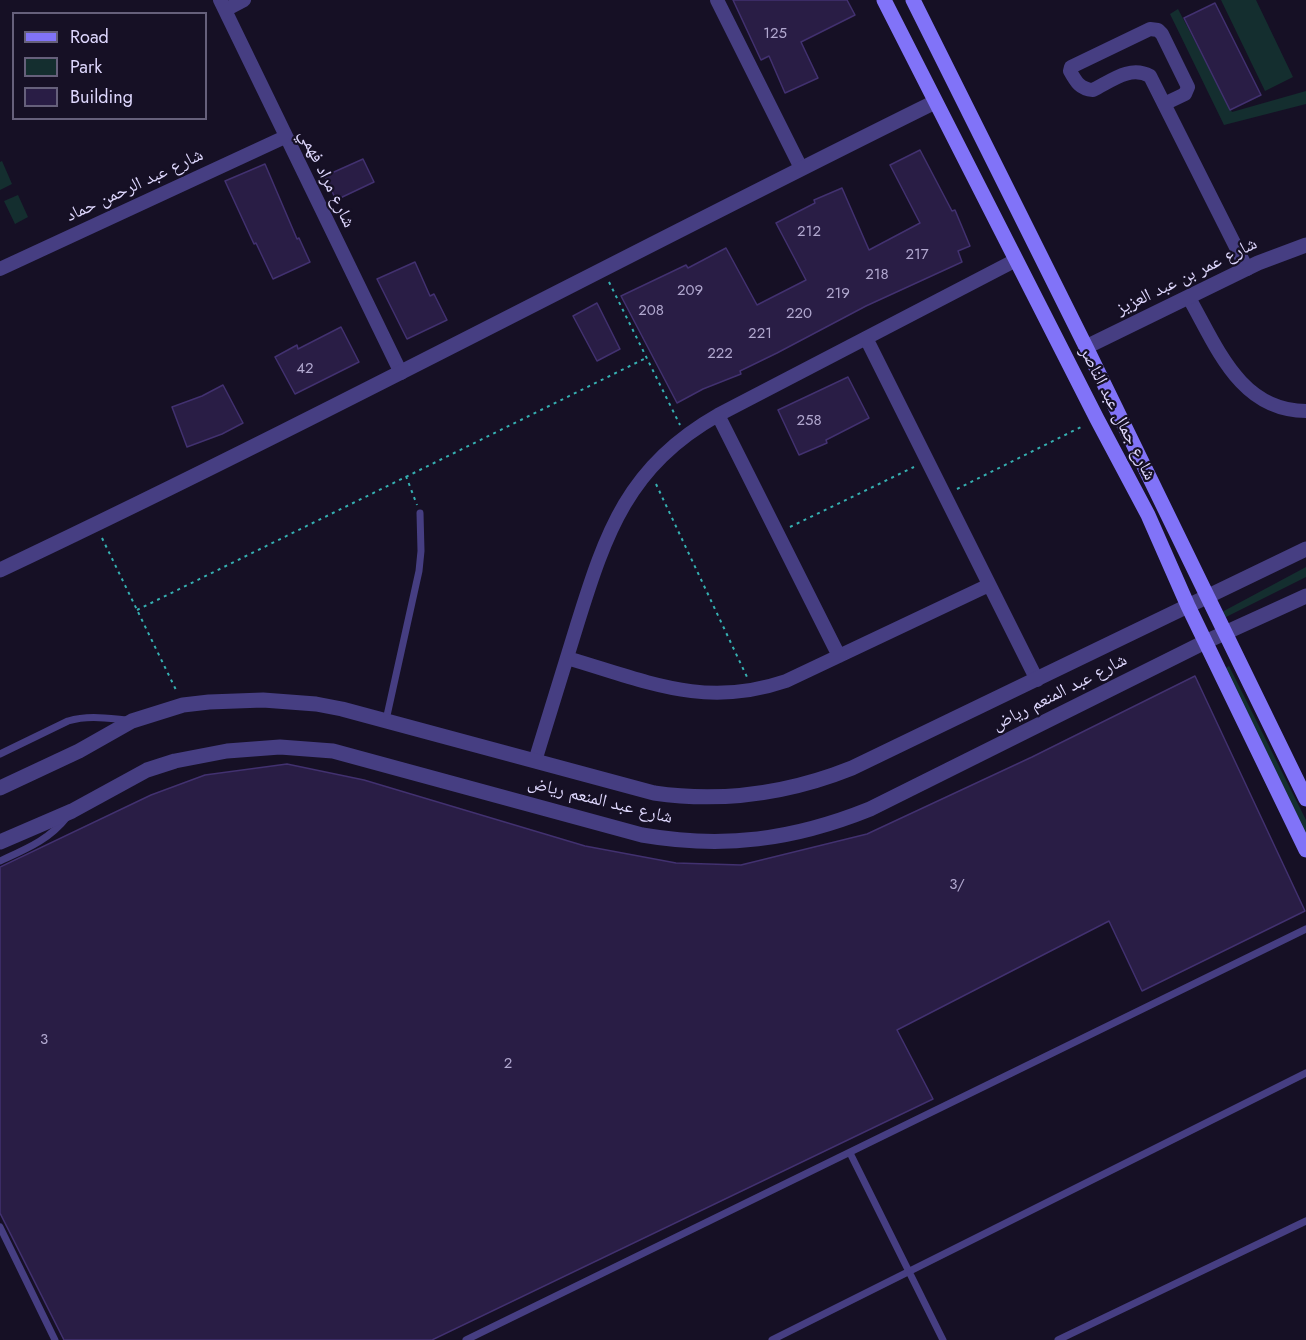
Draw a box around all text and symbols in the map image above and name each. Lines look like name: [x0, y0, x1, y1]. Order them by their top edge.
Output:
legend: [12, 12, 207, 120]
text: Road: [70, 24, 109, 50]
house number: 125: [763, 25, 787, 43]
text: Park: [70, 54, 102, 80]
text: Building: [70, 84, 133, 110]
street label: شارع مراد فهمي: [293, 126, 359, 232]
street label: شارع عبد الرحمن حماد: [63, 145, 207, 227]
house number: 212: [797, 223, 821, 241]
street label: شارع عمر بن عبد العزيز: [1113, 233, 1261, 321]
house number: 217: [905, 246, 929, 264]
house number: 218: [865, 266, 889, 284]
house number: 209: [677, 282, 703, 300]
house number: 219: [826, 285, 850, 303]
house number: 208: [638, 302, 664, 320]
house number: 220: [786, 305, 812, 323]
house number: 221: [748, 325, 772, 343]
street label: شارع جمال عبد الناصر: [1074, 344, 1160, 484]
house number: 222: [707, 345, 733, 363]
house number: 42: [296, 360, 314, 378]
house number: 258: [796, 412, 822, 430]
street label: شارع عبد المنعم رياض: [989, 650, 1131, 736]
street label: شارع عبد المنعم رياض: [525, 773, 675, 829]
house number: 3/: [949, 876, 965, 894]
house number: 3: [40, 1031, 48, 1049]
house number: 2: [504, 1055, 512, 1073]

